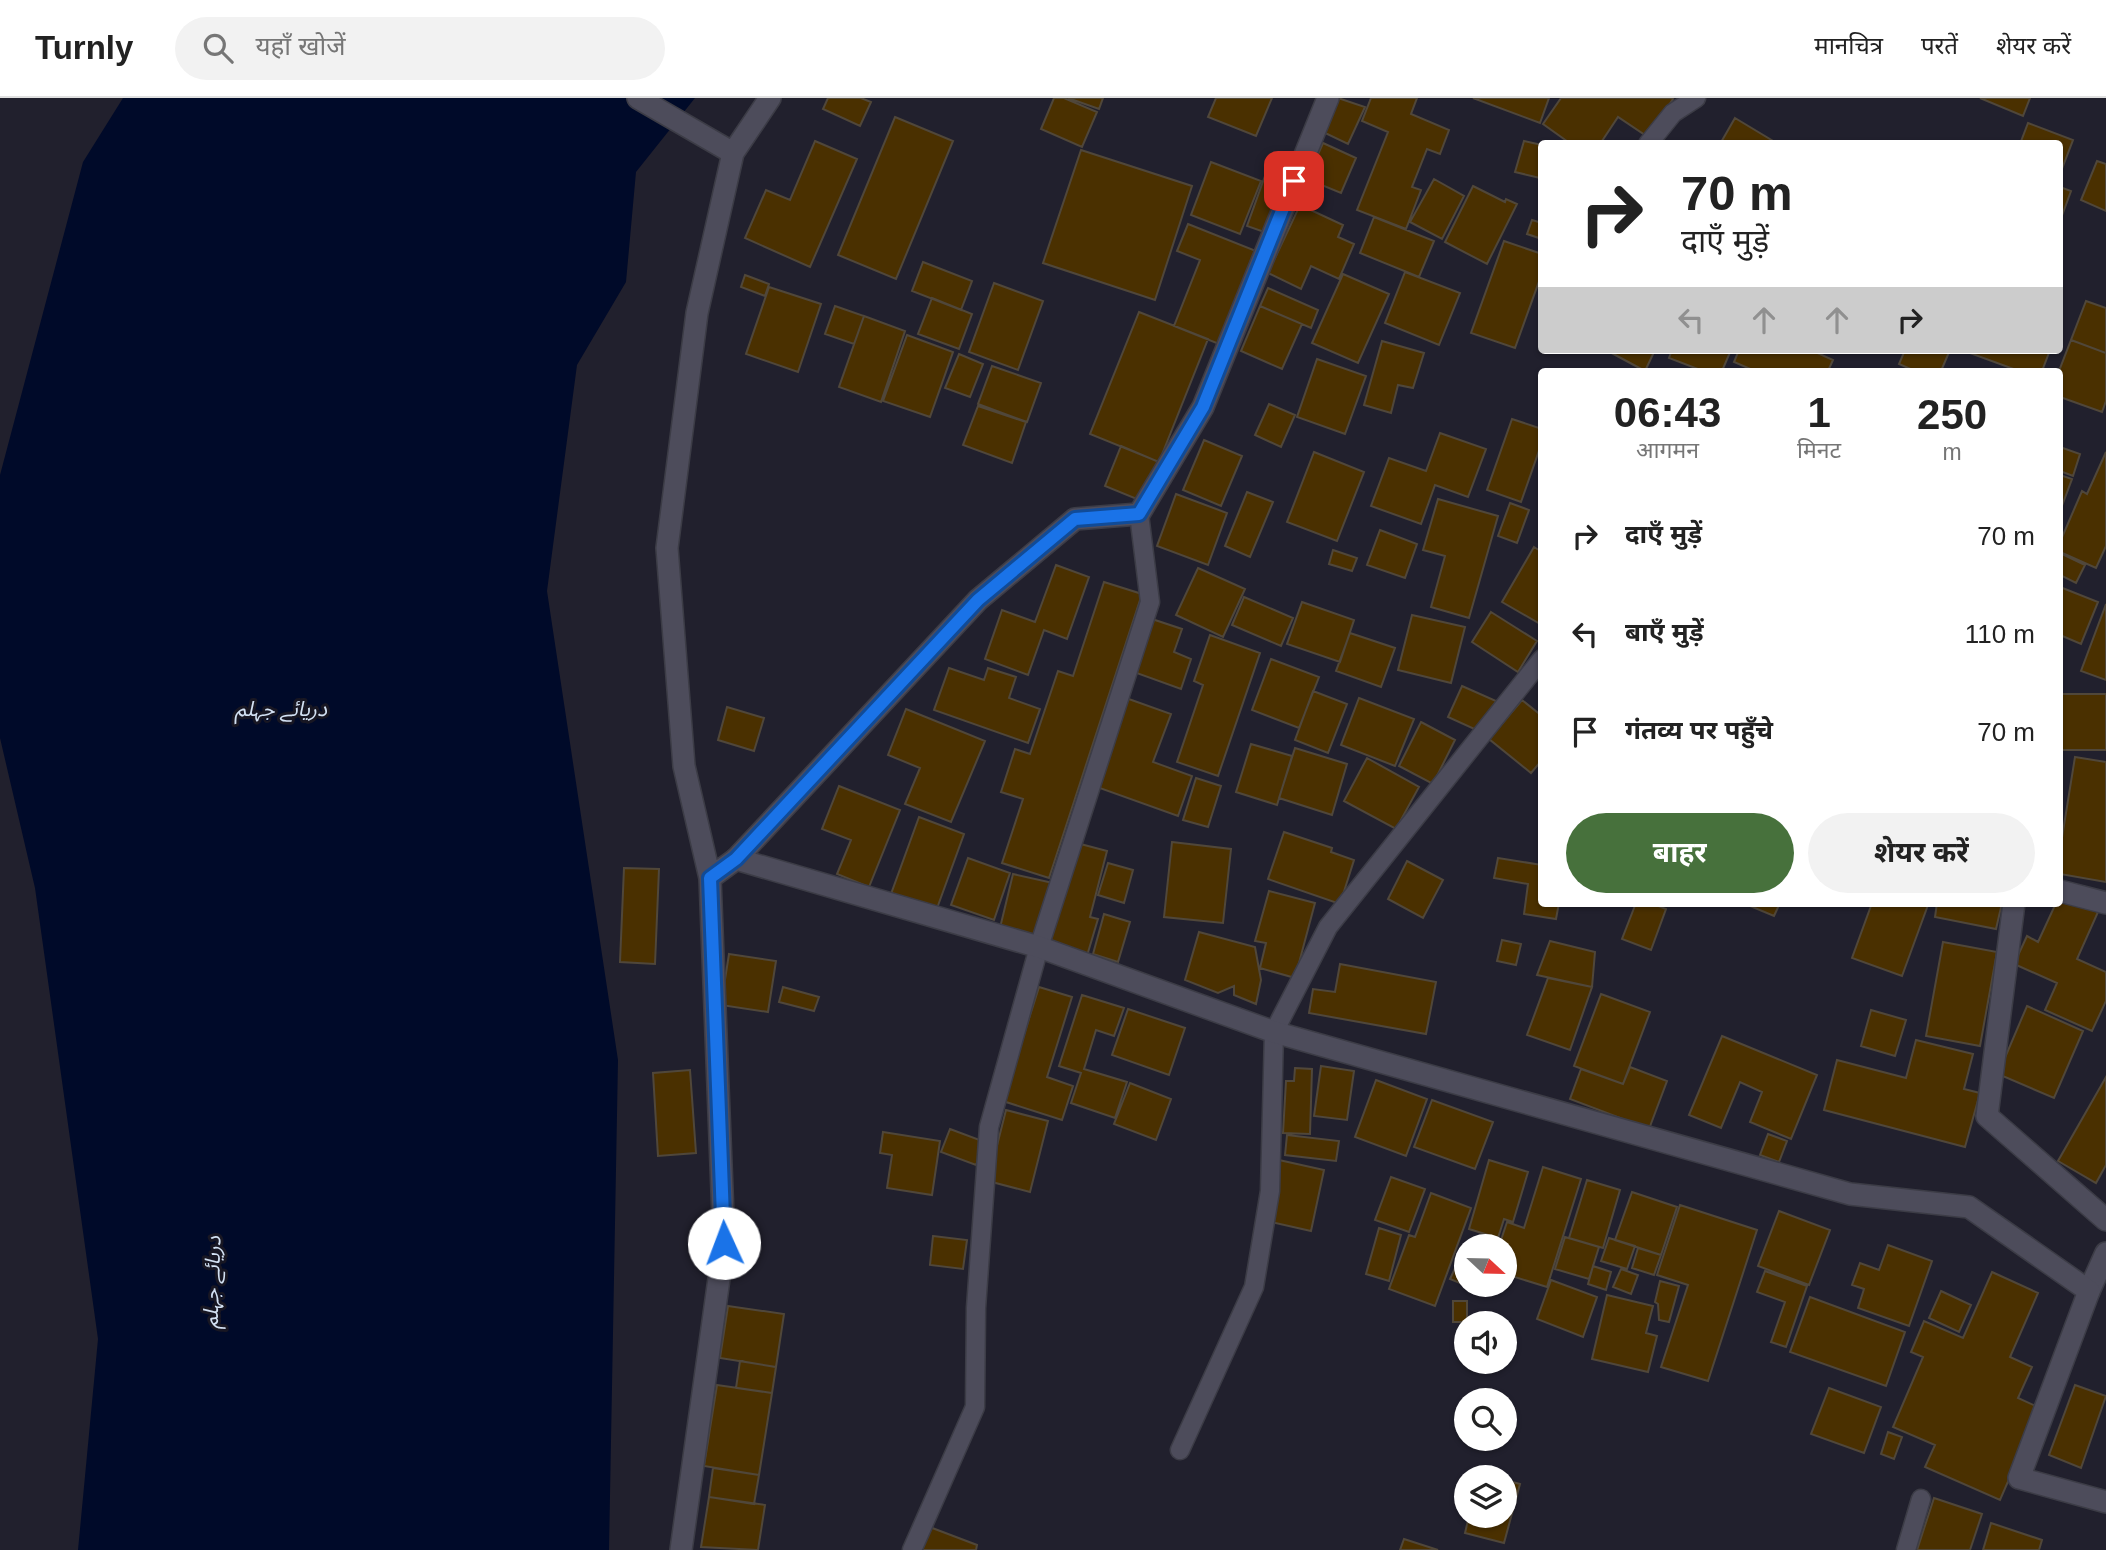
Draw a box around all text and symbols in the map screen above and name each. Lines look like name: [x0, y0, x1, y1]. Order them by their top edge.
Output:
search box: [175, 17, 665, 80]
text: Turnly: [35, 29, 133, 66]
icon: search: [199, 29, 237, 67]
text: यहाँ खोजें: [255, 31, 346, 61]
text: मानचित्र: [1814, 32, 1883, 59]
text: परतें: [1921, 32, 1958, 59]
text: शेयर करें: [1996, 32, 2071, 59]
pin: [1264, 151, 1324, 211]
icon: arrive: [1275, 162, 1313, 200]
text: 70 m: [1681, 166, 1793, 220]
icon: right: [1566, 168, 1657, 259]
text: दाएँ मुड़ें: [1681, 223, 1769, 259]
icon: left: [1672, 301, 1710, 339]
icon: ahead: [1745, 301, 1783, 339]
icon: ahead: [1818, 301, 1856, 339]
icon: right: [1891, 301, 1929, 339]
text: 06:43: [1614, 389, 1721, 436]
text: 1: [1807, 389, 1831, 436]
text: 250: [1917, 391, 1987, 438]
text: आगमन: [1636, 437, 1699, 463]
text: मिनट: [1797, 437, 1841, 463]
text: m: [1942, 439, 1962, 465]
icon: right: [1566, 517, 1604, 555]
text: दाएँ मुड़ें: [1625, 519, 1702, 549]
text: 70 m: [1977, 521, 2035, 551]
icon: left: [1566, 615, 1604, 653]
text: बाएँ मुड़ें: [1625, 617, 1704, 647]
text: 110 m: [1965, 619, 2035, 649]
water label: دریائے جہلم: [234, 697, 328, 725]
icon: arrive: [1566, 713, 1604, 751]
text: गंतव्य पर पहुँचे: [1625, 715, 1773, 745]
text: 70 m: [1977, 717, 2035, 747]
button: बाहर: [1566, 813, 1794, 893]
button: शेयर करें: [1808, 813, 2035, 893]
position arrow: [687, 1206, 761, 1280]
north arrow: [1454, 1234, 1517, 1297]
map controls: [1454, 1234, 1517, 1528]
water label: دریائے جہلم: [198, 1235, 230, 1330]
button: sound: [1454, 1311, 1517, 1374]
button: search: [1454, 1388, 1517, 1451]
button: layers: [1454, 1465, 1517, 1528]

